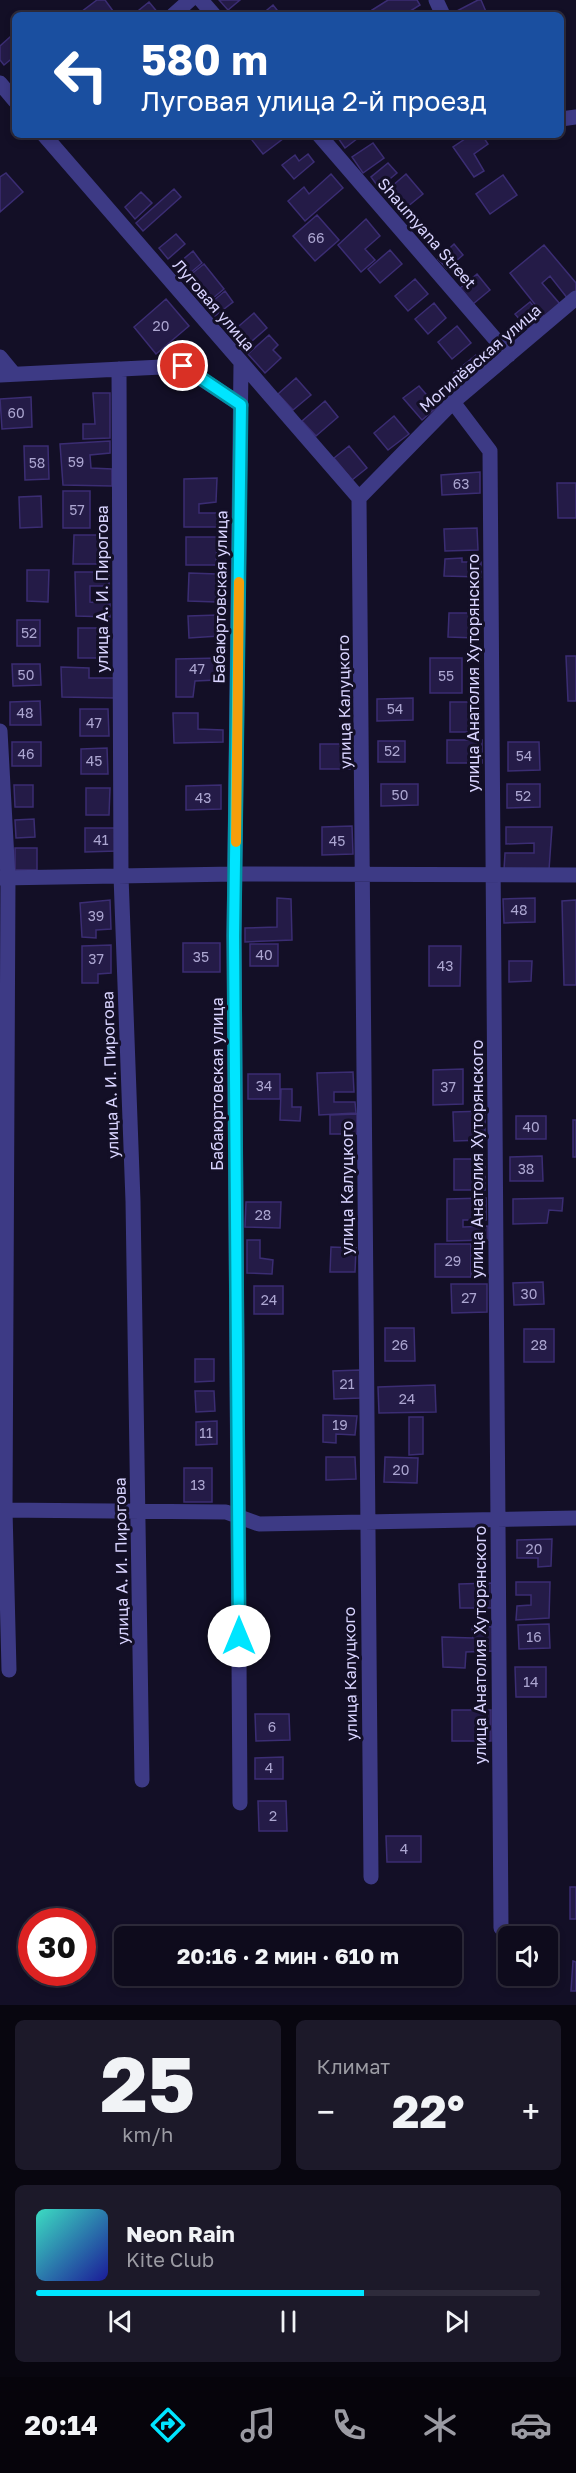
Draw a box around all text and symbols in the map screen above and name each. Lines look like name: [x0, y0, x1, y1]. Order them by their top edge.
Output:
text: 580 m: [141, 34, 268, 84]
icon: left: [42, 36, 120, 114]
text: Луговая улица 2-й проезд: [141, 85, 487, 117]
street label: Shaumyana Street: [373, 173, 481, 293]
house number: 66: [308, 229, 324, 246]
street label: Луговая улица: [169, 255, 259, 355]
street label: Могилёвская улица: [415, 300, 545, 416]
house number: 20: [153, 317, 169, 334]
pin: [157, 340, 208, 391]
icon: arrive: [166, 349, 199, 382]
house number: 60: [7, 404, 25, 421]
house number: 59: [68, 453, 84, 470]
house number: 58: [29, 454, 45, 471]
house number: 63: [453, 475, 469, 492]
house number: 57: [69, 501, 85, 518]
street label: улица А. И. Пирогова: [92, 505, 112, 673]
street label: Бабаюртовская улица: [208, 510, 232, 684]
street label: улица Анатолия Хуторянского: [463, 554, 483, 792]
house number: 52: [21, 624, 37, 641]
street label: улица Калуцкого: [333, 635, 355, 769]
house number: 47: [189, 660, 205, 677]
house number: 50: [18, 666, 34, 683]
house number: 55: [438, 667, 454, 684]
house number: 54: [387, 700, 403, 717]
house number: 48: [16, 704, 34, 721]
house number: 47: [86, 714, 102, 731]
house number: 52: [384, 742, 400, 759]
house number: 46: [17, 745, 35, 762]
house number: 54: [516, 747, 532, 764]
house number: 45: [86, 752, 102, 769]
house number: 50: [392, 786, 408, 803]
house number: 52: [515, 787, 531, 804]
house number: 43: [195, 789, 211, 806]
house number: 41: [93, 831, 109, 848]
house number: 45: [329, 832, 345, 849]
house number: 48: [510, 901, 528, 918]
house number: 39: [88, 907, 104, 924]
house number: 40: [255, 946, 273, 963]
house number: 35: [193, 948, 209, 965]
house number: 37: [88, 950, 104, 967]
house number: 43: [437, 957, 453, 974]
street label: улица А. И. Пирогова: [97, 991, 123, 1159]
street label: Бабаюртовская улица: [207, 997, 227, 1171]
street label: улица Анатолия Хуторянского: [467, 1040, 487, 1278]
house number: 34: [256, 1077, 272, 1094]
house number: 37: [440, 1078, 456, 1095]
house number: 40: [522, 1118, 540, 1135]
street label: улица Калуцкого: [337, 1121, 357, 1255]
house number: 38: [518, 1160, 534, 1177]
house number: 28: [255, 1206, 271, 1223]
house number: 29: [445, 1252, 461, 1269]
house number: 30: [521, 1285, 537, 1302]
house number: 27: [461, 1289, 477, 1306]
house number: 24: [261, 1291, 277, 1308]
house number: 26: [392, 1336, 408, 1353]
house number: 28: [531, 1336, 547, 1353]
house number: 21: [340, 1375, 355, 1392]
house number: 24: [399, 1390, 415, 1407]
house number: 19: [332, 1416, 348, 1433]
house number: 11: [199, 1424, 213, 1441]
house number: 20: [393, 1461, 409, 1478]
house number: 13: [191, 1476, 205, 1493]
street label: улица А. И. Пирогова: [110, 1477, 132, 1645]
street label: улица Анатолия Хуторянского: [470, 1526, 490, 1764]
house number: 20: [526, 1540, 542, 1557]
position arrow: [207, 1604, 271, 1668]
street label: улица Калуцкого: [339, 1607, 361, 1741]
house number: 16: [526, 1628, 542, 1645]
house number: 14: [523, 1673, 539, 1690]
house number: 6: [268, 1718, 276, 1735]
house number: 4: [265, 1759, 273, 1776]
house number: 2: [269, 1807, 277, 1824]
house number: 4: [400, 1840, 408, 1857]
speed limit sign: 30: [18, 1908, 96, 1986]
map controls: [498, 1926, 558, 1986]
button: sound: [498, 1926, 558, 1986]
text: 20:16 · 2 мин · 610 m: [177, 1942, 399, 1969]
text: 25: [100, 2036, 195, 2129]
text: Климат: [317, 2054, 390, 2078]
text: 22°: [392, 2084, 464, 2138]
text: −: [317, 2092, 335, 2131]
text: +: [522, 2092, 540, 2131]
text: km/h: [122, 2122, 173, 2146]
text: Neon Rain: [126, 2220, 235, 2247]
text: Kite Club: [126, 2247, 214, 2271]
icon: previous: [104, 2305, 137, 2338]
icon: pause: [272, 2305, 305, 2338]
icon: next: [440, 2305, 473, 2338]
icon: directions: [147, 2404, 189, 2446]
icon: music: [237, 2404, 279, 2446]
icon: phone: [328, 2404, 370, 2446]
icon: climate: [419, 2404, 461, 2446]
icon: car: [510, 2404, 552, 2446]
text: 20:14: [24, 2409, 98, 2441]

